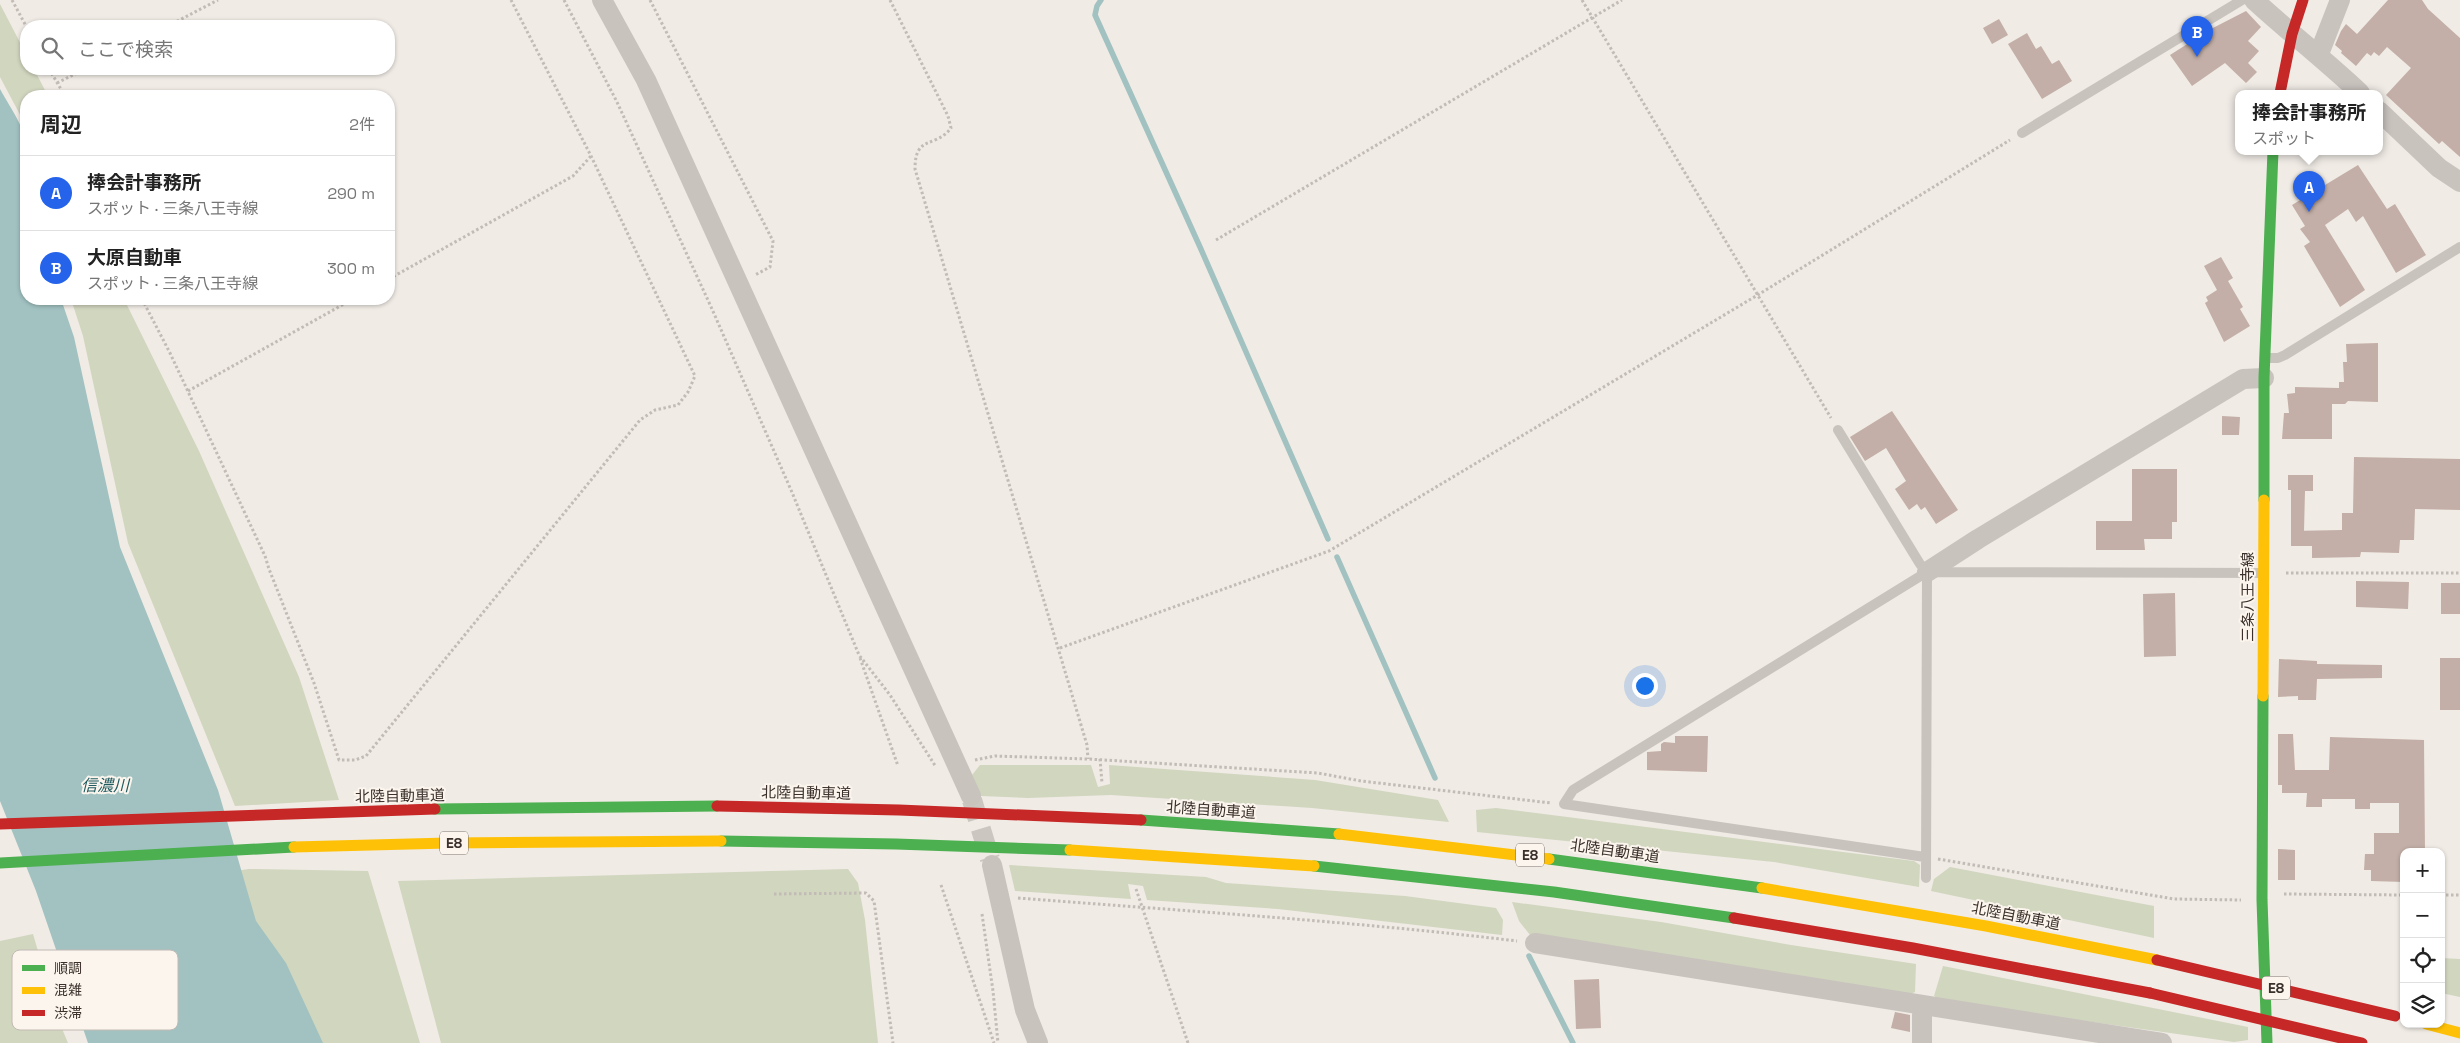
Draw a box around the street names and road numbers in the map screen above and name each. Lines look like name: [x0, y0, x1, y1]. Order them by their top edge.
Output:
street label: 三条八王寺線: [2238, 552, 2257, 642]
street label: 北陸自動車道: [761, 782, 851, 803]
street label: 北陸自動車道: [355, 785, 445, 806]
street label: 北陸自動車道: [1165, 797, 1257, 822]
road number: E8: [440, 831, 468, 854]
street label: 北陸自動車道: [1569, 835, 1661, 866]
road number: E8: [1516, 844, 1544, 866]
street label: 北陸自動車道: [1970, 898, 2062, 933]
road number: E8: [2262, 976, 2290, 1000]

